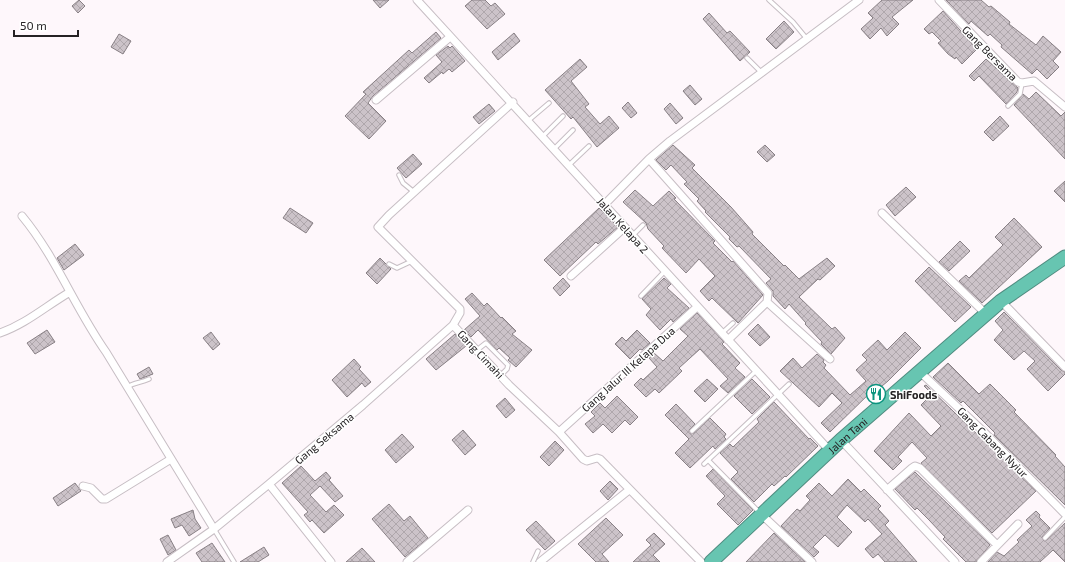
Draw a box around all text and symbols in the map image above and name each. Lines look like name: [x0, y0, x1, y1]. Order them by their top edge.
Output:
scale bar: [14, 12, 78, 38]
text: 50 m: [20, 18, 47, 32]
street label: Gang Bersama: [960, 23, 1020, 83]
street label: Jalan Kelapa 2: [595, 194, 651, 256]
street label: Gang Jalur III Kelapa Dua: [579, 324, 677, 414]
street label: Gang Cimahi: [455, 327, 507, 381]
restaurant icon: ShiFoods: [865, 383, 887, 405]
place label: ShiFoods: [890, 388, 938, 401]
street label: Gang Cabang Nyiur: [955, 404, 1031, 480]
street label: Gang Seksama: [292, 410, 356, 466]
street label: Jalan Tani: [825, 414, 869, 456]

